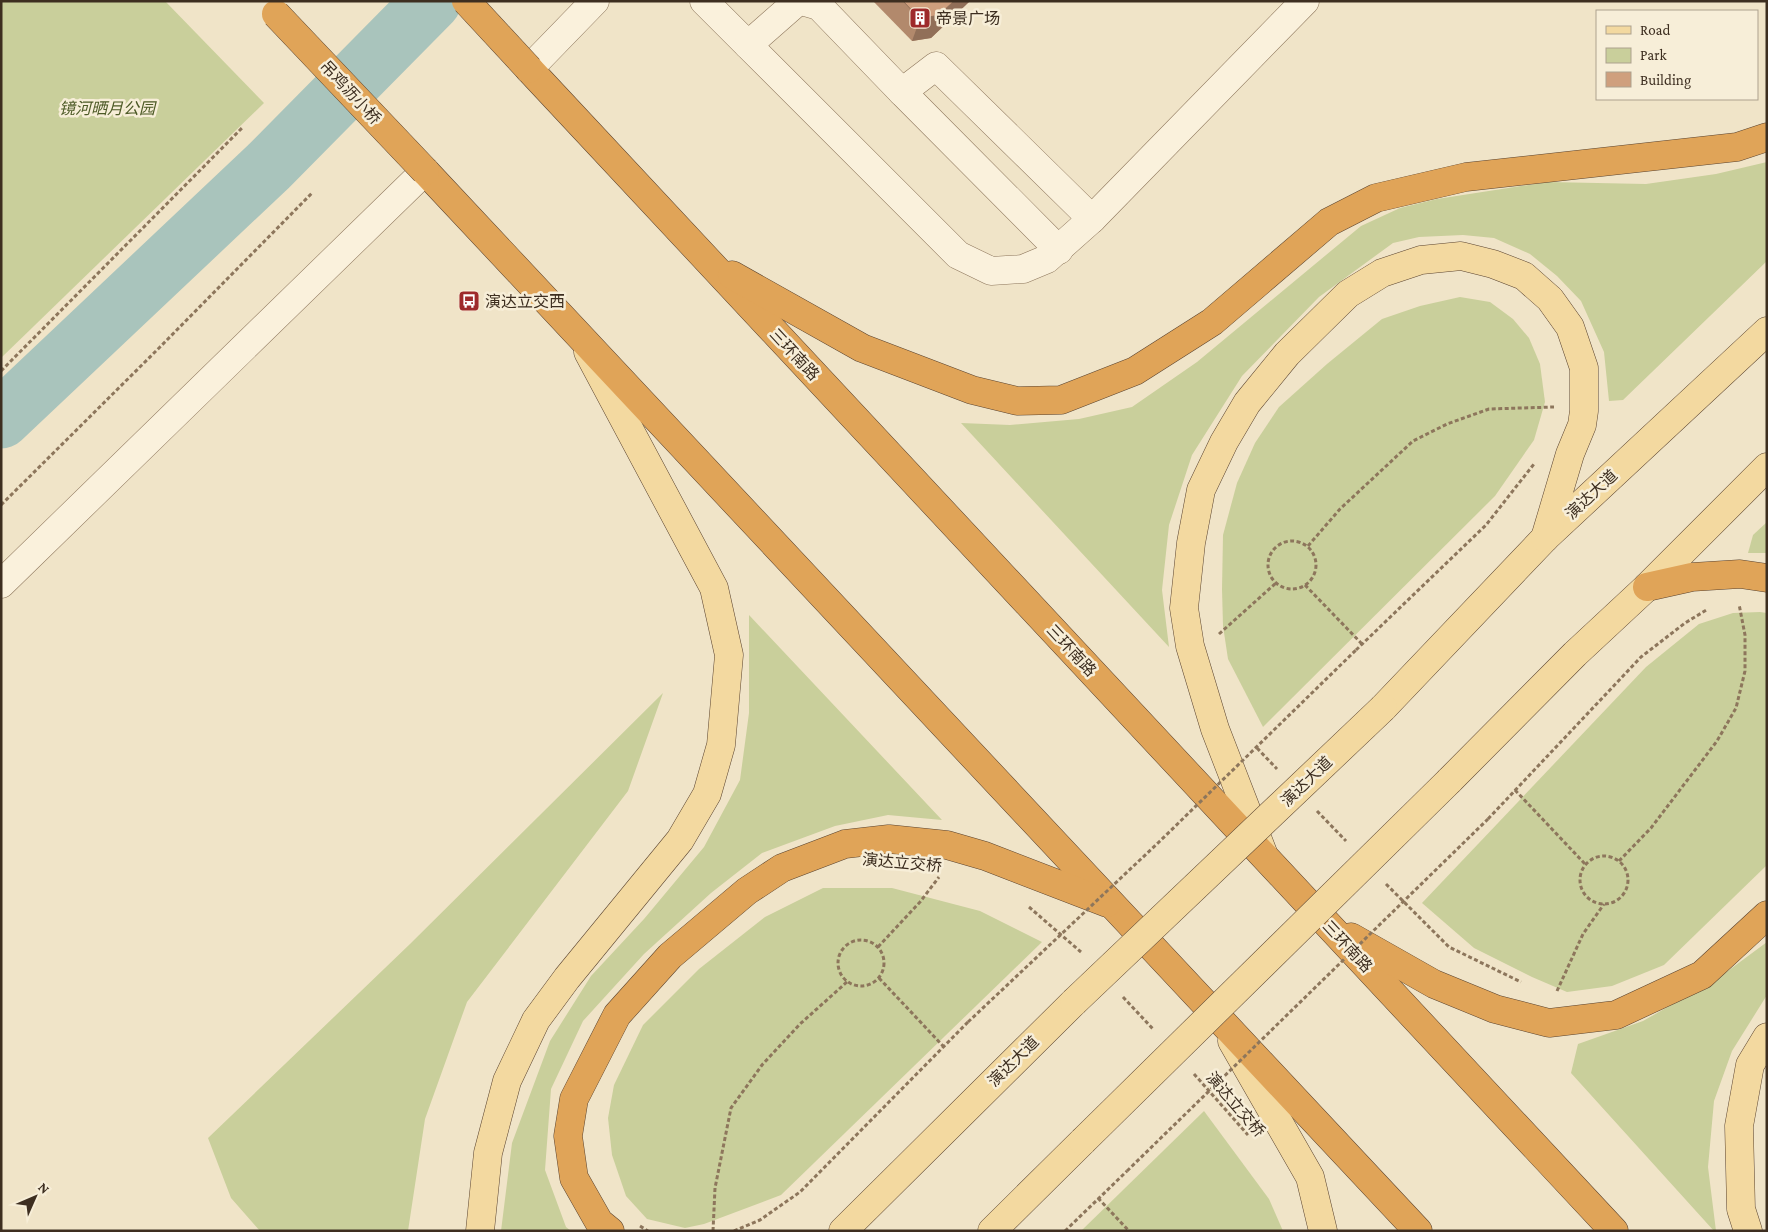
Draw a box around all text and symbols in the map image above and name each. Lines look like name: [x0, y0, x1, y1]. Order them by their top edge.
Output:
building icon: 帝景广场: [908, 6, 932, 30]
place label: 帝景广场: [936, 10, 1000, 27]
legend: [1596, 10, 1758, 100]
text: Road: [1640, 22, 1671, 38]
text: Park: [1640, 47, 1667, 63]
street label: 吊鸡沥小桥: [317, 57, 384, 127]
text: Building: [1640, 72, 1691, 89]
park label: 镜河晒月公园: [59, 100, 157, 117]
bus stop icon: 演达立交西: [457, 289, 481, 313]
place label: 演达立交西: [485, 293, 565, 310]
street label: 三环南路: [767, 325, 823, 384]
street label: 演达大道: [1562, 466, 1621, 522]
street label: 三环南路: [1044, 621, 1100, 680]
street label: 演达大道: [1277, 753, 1335, 810]
street label: 演达立交桥: [861, 851, 943, 874]
street label: 三环南路: [1320, 917, 1376, 976]
street label: 演达大道: [985, 1033, 1042, 1090]
street label: 演达立交桥: [1203, 1069, 1268, 1140]
north arrow: [10, 1172, 60, 1222]
text: N: [35, 1179, 54, 1197]

